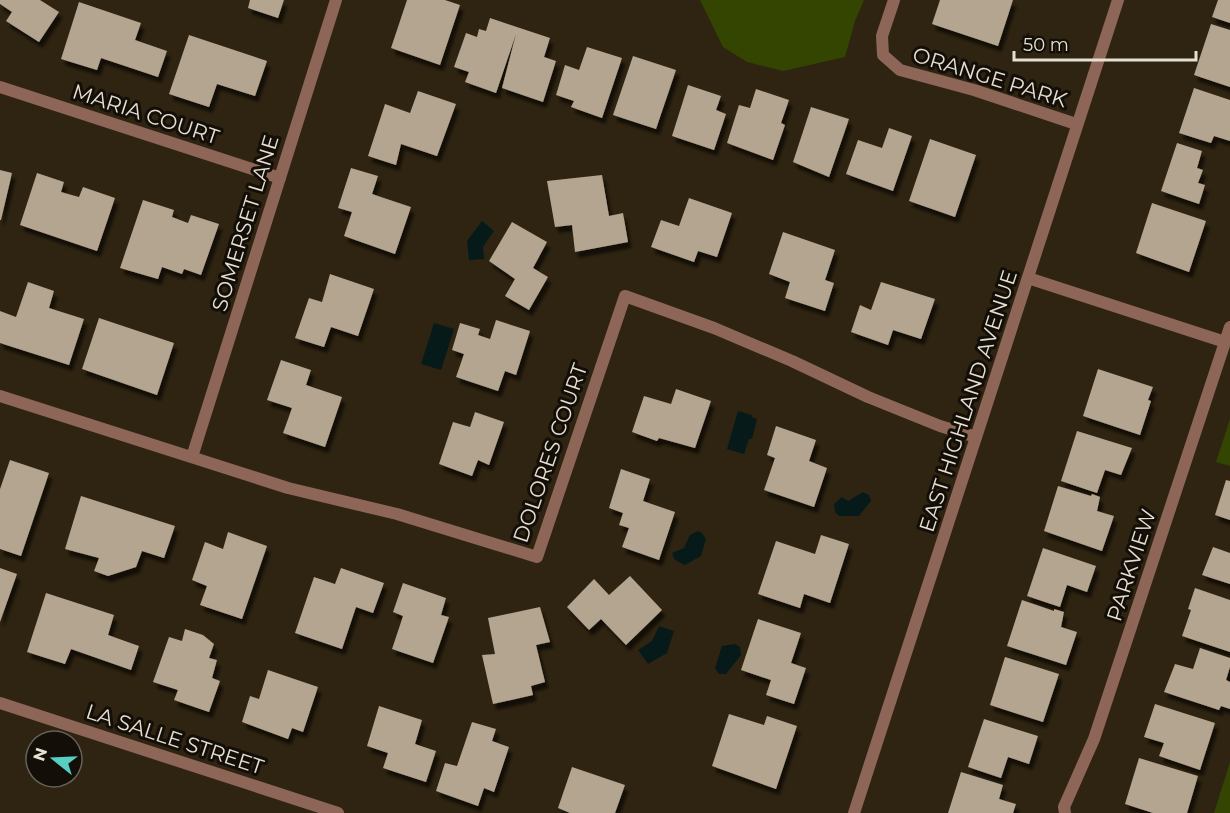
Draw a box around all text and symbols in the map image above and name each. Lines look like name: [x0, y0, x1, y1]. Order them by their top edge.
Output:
scale bar: [1014, 24, 1196, 62]
text: 50 m: [1023, 34, 1069, 56]
street label: ORANGE PARK: [910, 42, 1070, 112]
street label: MARIA COURT: [70, 79, 222, 149]
street label: SOMERSET LANE: [206, 132, 284, 314]
street label: EAST HIGHLAND AVENUE: [914, 267, 1022, 535]
street label: DOLORES COURT: [508, 360, 592, 546]
street label: PARKVIEW: [1101, 506, 1161, 624]
street label: LA SALLE STREET: [83, 698, 267, 780]
north arrow: [24, 729, 84, 789]
text: N: [29, 745, 51, 764]

